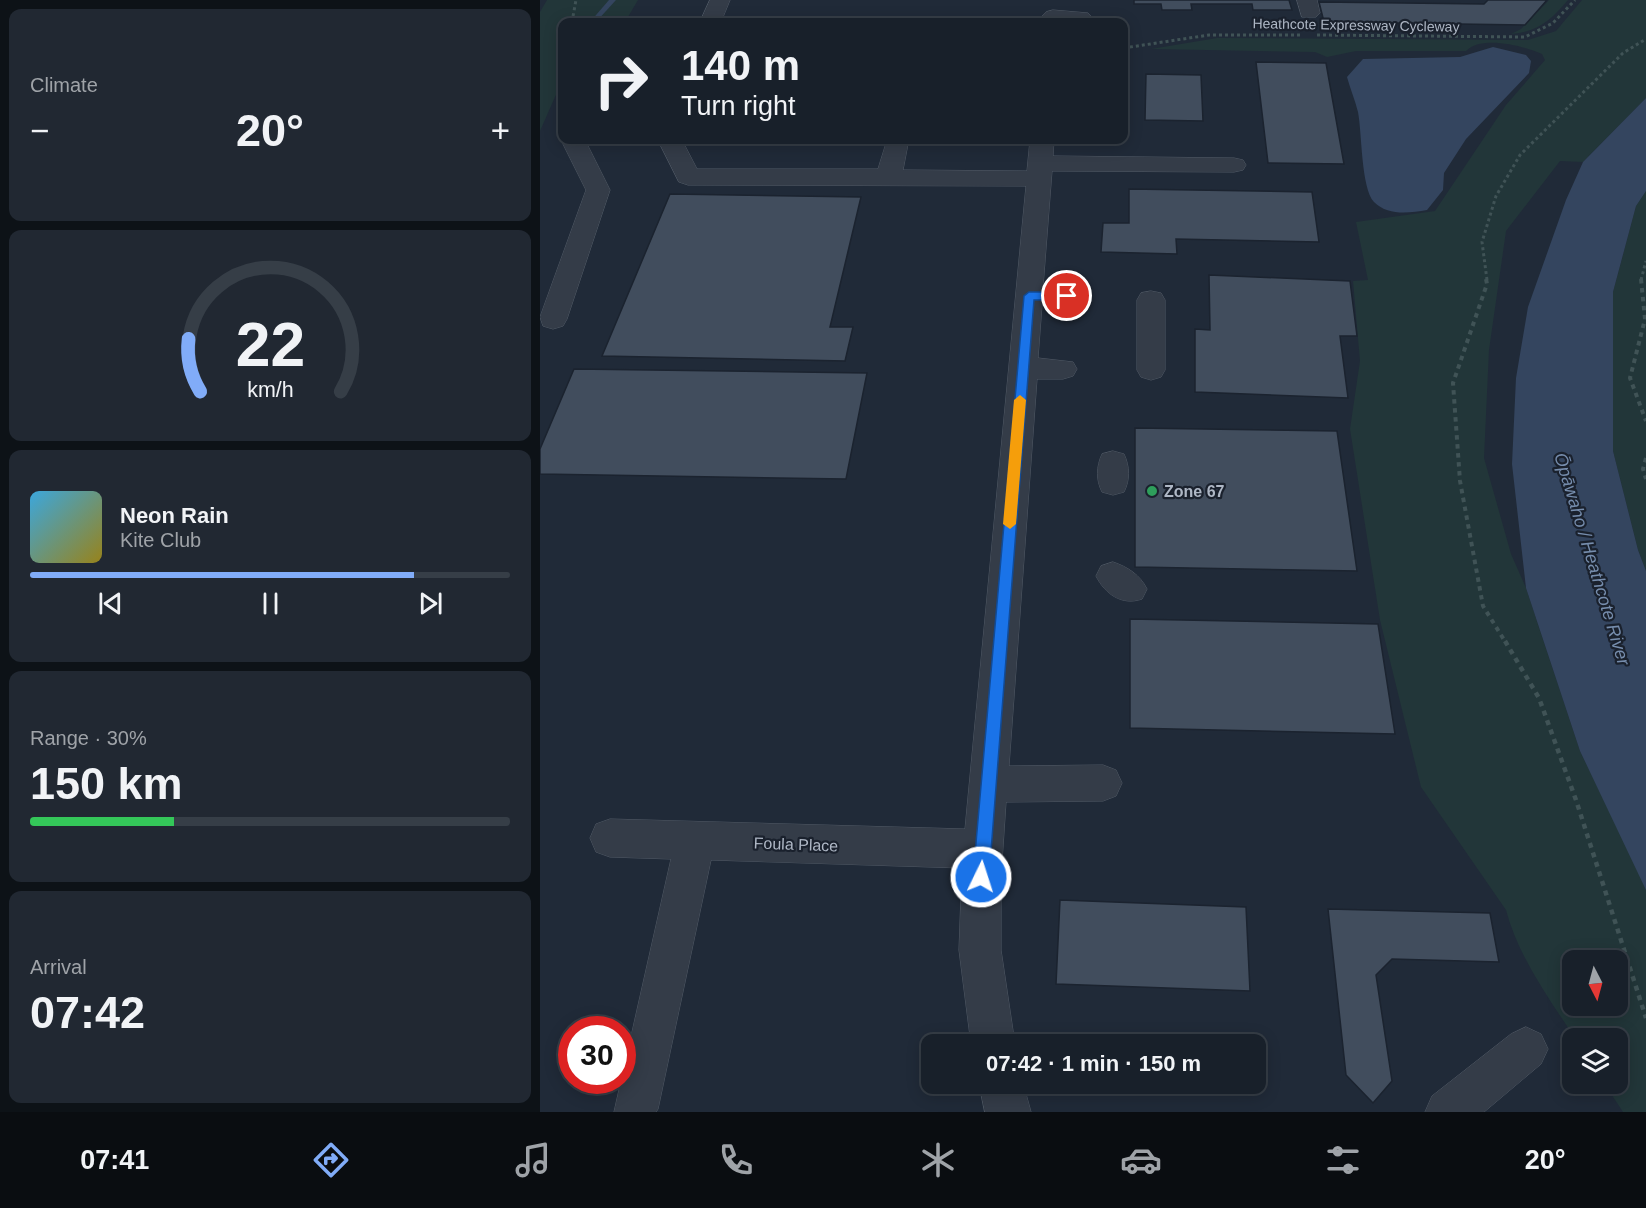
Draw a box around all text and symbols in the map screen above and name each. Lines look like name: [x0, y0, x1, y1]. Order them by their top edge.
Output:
street label: Heathcote Expressway Cycleway: [1252, 15, 1460, 35]
icon: right: [582, 42, 660, 120]
text: 140 m: [681, 42, 800, 89]
text: Climate: [30, 74, 98, 96]
text: Turn right: [681, 91, 796, 121]
text: 20°: [236, 105, 304, 156]
text: −: [30, 112, 49, 149]
text: +: [491, 112, 510, 149]
pin: [1041, 270, 1092, 321]
icon: arrive: [1050, 279, 1083, 312]
text: 22: [235, 311, 305, 380]
text: km/h: [247, 379, 293, 403]
water label: Ōpāwaho / Heathcote River: [1550, 450, 1634, 669]
place label: Zone 67: [1164, 483, 1225, 500]
marker: Zone 67: [1145, 484, 1159, 498]
text: Neon Rain: [120, 503, 229, 528]
text: Kite Club: [120, 529, 201, 551]
icon: previous: [94, 587, 127, 620]
icon: pause: [254, 587, 287, 620]
icon: next: [414, 587, 447, 620]
text: Range · 30%: [30, 727, 147, 749]
text: 150 km: [30, 758, 183, 809]
street label: Foula Place: [753, 835, 839, 854]
position arrow: [949, 845, 1013, 909]
north arrow: [1562, 950, 1628, 1016]
map controls: [1562, 950, 1628, 1094]
text: Arrival: [30, 956, 87, 978]
text: 07:42: [30, 987, 145, 1038]
speed limit sign: 30: [558, 1016, 636, 1094]
button: layers: [1562, 1028, 1628, 1094]
text: 07:42 · 1 min · 150 m: [986, 1051, 1201, 1076]
icon: directions: [310, 1139, 352, 1181]
icon: music: [512, 1139, 554, 1181]
icon: phone: [715, 1139, 757, 1181]
icon: climate: [917, 1139, 959, 1181]
icon: car: [1120, 1139, 1162, 1181]
icon: filters: [1322, 1139, 1364, 1181]
text: 07:41: [80, 1145, 149, 1175]
text: 20°: [1525, 1145, 1566, 1175]

